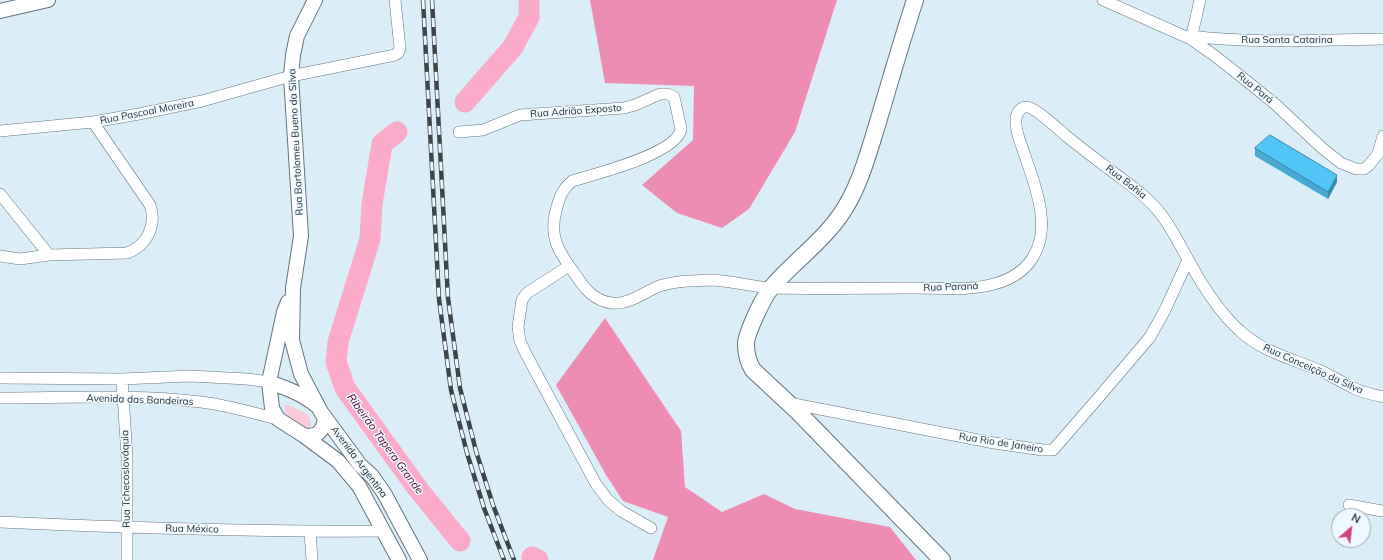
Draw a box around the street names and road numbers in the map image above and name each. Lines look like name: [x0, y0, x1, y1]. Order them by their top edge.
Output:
street label: Rua Santa Catarina: [1241, 34, 1333, 46]
street label: Rua Bartolomeu Bueno da Silva: [286, 68, 306, 216]
street label: Rua Pará: [1234, 70, 1276, 106]
street label: Rua Pascoal Moreira: [99, 97, 195, 127]
street label: Rua Adrião Exposto: [530, 102, 622, 120]
street label: Rua Bahia: [1103, 162, 1149, 202]
street label: Rua Paraná: [923, 280, 979, 294]
street label: Rua Conceição da Silva: [1261, 342, 1365, 396]
street label: Avenida das Bandeiras: [86, 392, 194, 408]
street label: Avenida Argentina: [328, 424, 390, 500]
street label: Rua Tchecoslováquia: [119, 430, 133, 528]
street label: Rua Rio de Janeiro: [958, 430, 1044, 456]
street label: Rua México: [165, 523, 219, 535]

